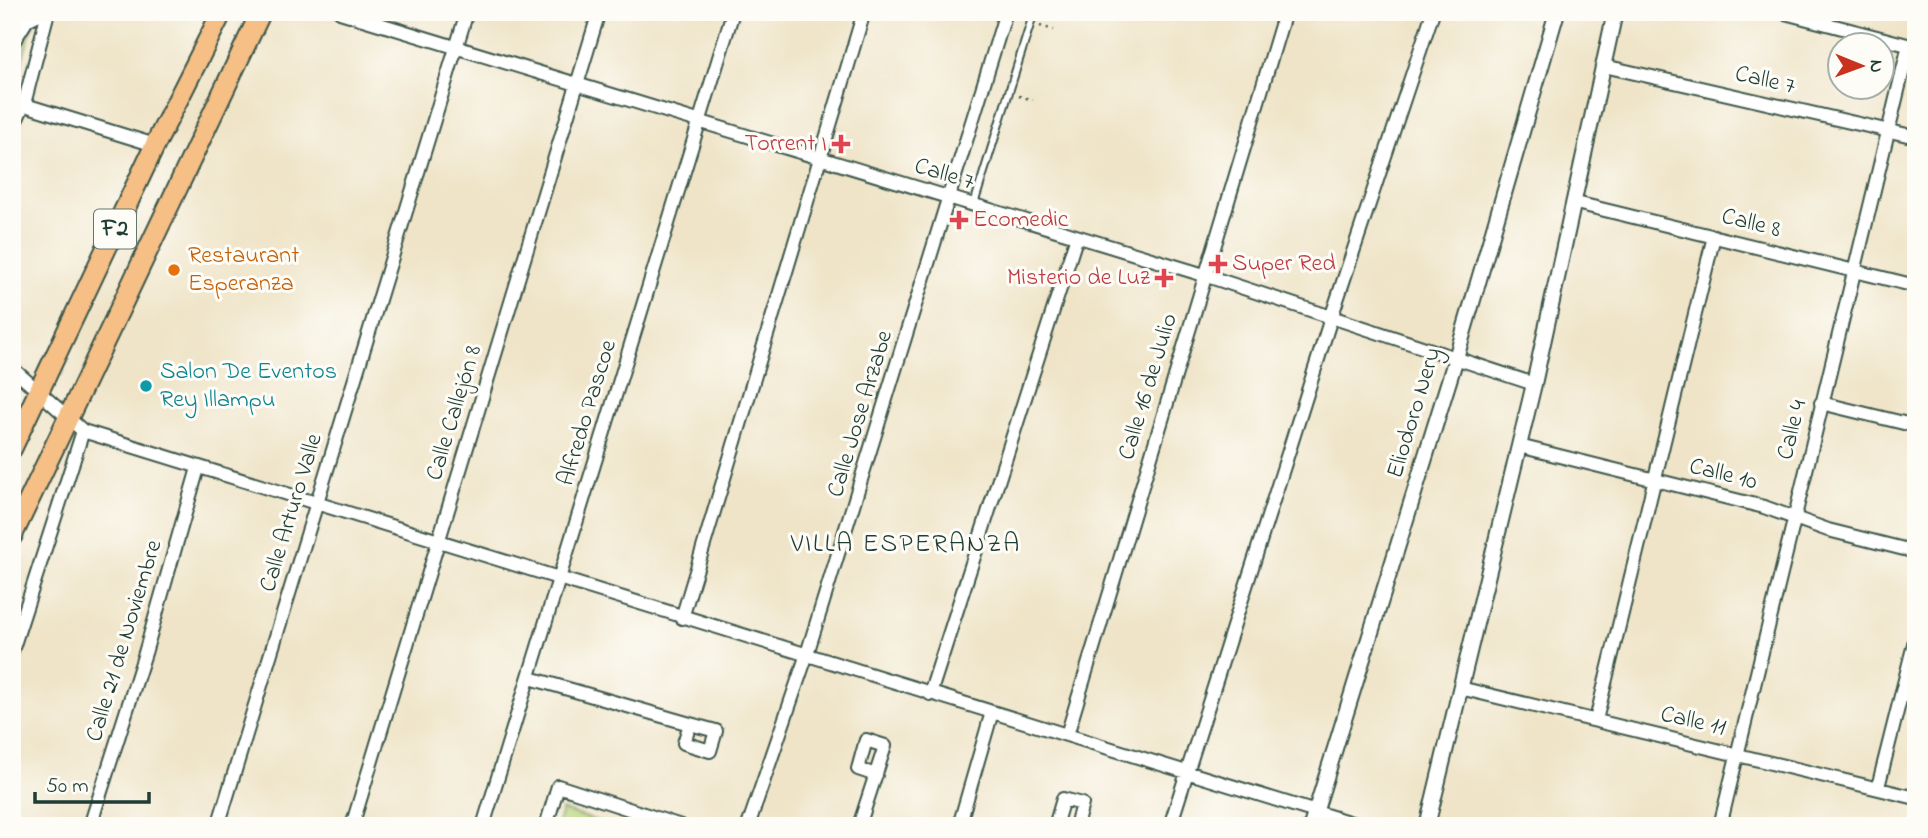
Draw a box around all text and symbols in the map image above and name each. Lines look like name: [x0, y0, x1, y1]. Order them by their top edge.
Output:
north arrow: [1826, 32, 1896, 102]
street label: Calle 7: [1731, 57, 1799, 105]
text: N: [1862, 60, 1889, 73]
place label: Torrent I: [745, 127, 827, 162]
marker: Torrent I: [833, 136, 849, 152]
street label: Calle 7: [910, 149, 978, 201]
street label: Calle 8: [1718, 200, 1784, 248]
place label: Ecomedic: [973, 203, 1069, 238]
road number: F2: [94, 210, 136, 248]
marker: Ecomedic: [951, 212, 967, 228]
place label: Restaurant Esperanza: [188, 239, 299, 302]
place label: Super Red: [1232, 247, 1336, 282]
marker: Super Red: [1210, 256, 1226, 272]
place label: Misterio de Luz: [1007, 261, 1151, 296]
marker: Restaurant Esperanza: [166, 262, 182, 278]
marker: Misterio de Luz: [1156, 270, 1172, 286]
street label: Calle 16 de Julio: [1110, 309, 1188, 465]
street label: Calle Jose Arzabe: [819, 326, 903, 502]
street label: Alfredo Pascoe: [549, 335, 627, 490]
street label: Calle Callejón 8: [418, 341, 492, 485]
street label: Eliodoro Nery: [1379, 343, 1452, 483]
place label: Salon De Eventos Rey Illampu: [160, 355, 337, 419]
marker: Salon De Eventos Rey Illampu: [138, 378, 154, 394]
street label: Calle 4: [1769, 396, 1817, 464]
street label: Calle Arturo Valle: [251, 429, 333, 596]
street label: Calle 10: [1685, 450, 1761, 500]
district label: VILLA ESPERANZA: [790, 526, 1021, 564]
street label: Calle 21 de Noviembre: [78, 536, 172, 746]
street label: Calle 11: [1657, 698, 1730, 747]
scale bar: [35, 761, 149, 805]
text: 50 m: [46, 772, 89, 802]

